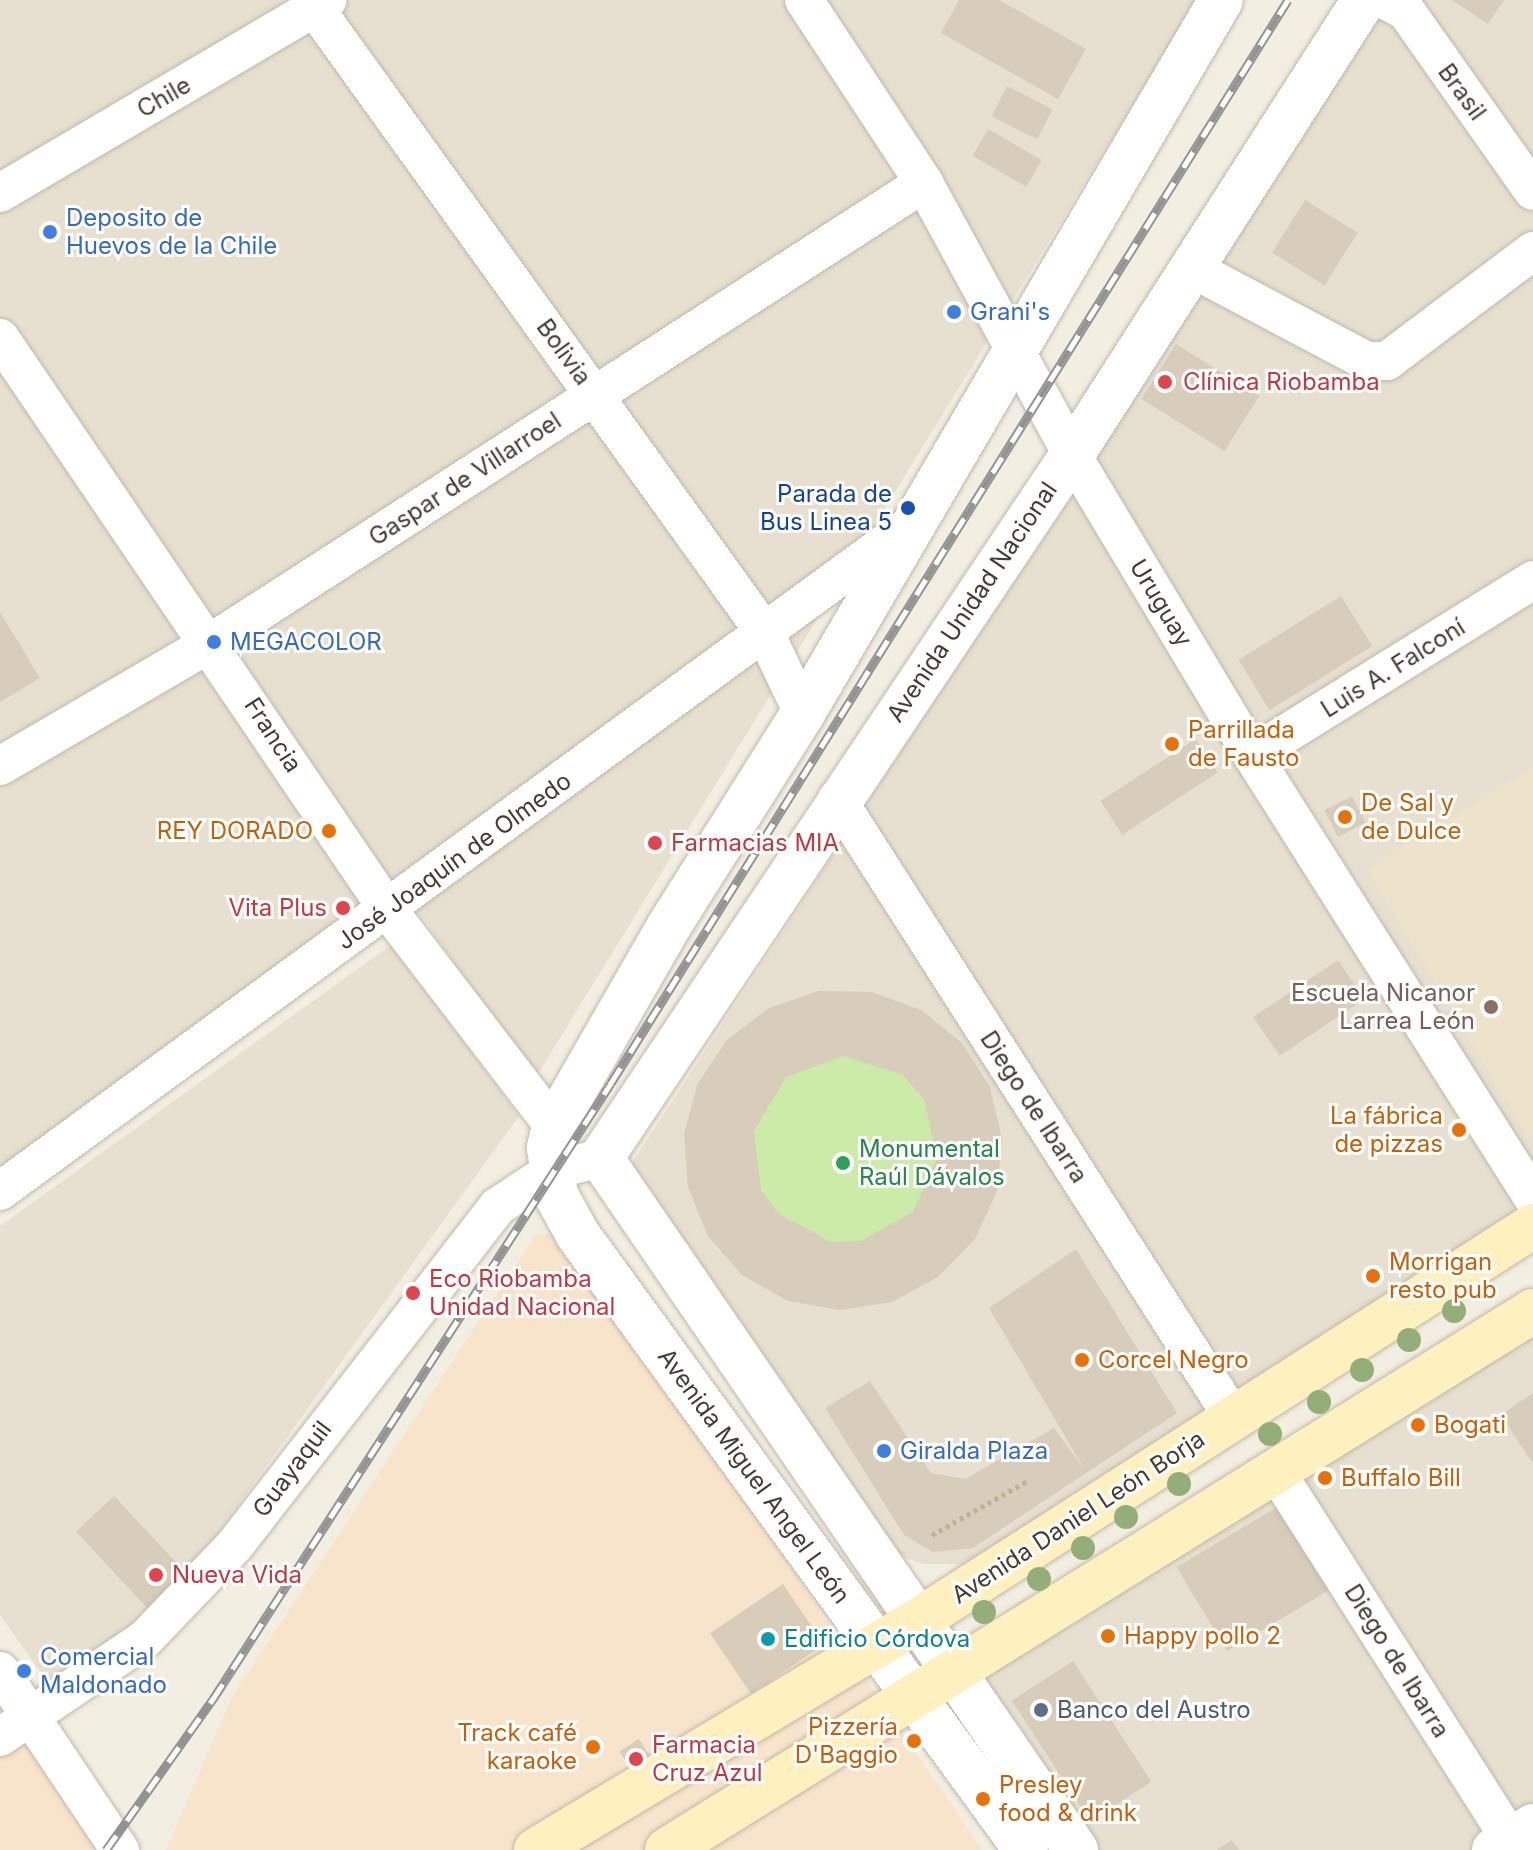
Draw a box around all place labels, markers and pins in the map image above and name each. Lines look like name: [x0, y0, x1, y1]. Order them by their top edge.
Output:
place label: Deposito de Huevos de la Chile: [66, 204, 277, 260]
marker: Deposito de Huevos de la Chile: [41, 223, 59, 241]
place label: Grani's: [970, 298, 1050, 326]
marker: Grani's: [945, 303, 963, 321]
place label: Clínica Riobamba: [1183, 368, 1380, 396]
marker: Clínica Riobamba: [1154, 371, 1176, 393]
place label: Parada de Bus Linea 5: [760, 480, 892, 536]
marker: Parada de Bus Linea 5: [899, 499, 917, 517]
place label: MEGACOLOR: [230, 628, 382, 656]
marker: MEGACOLOR: [205, 633, 223, 651]
place label: Parrillada de Fausto: [1188, 716, 1299, 772]
marker: Parrillada de Fausto: [1163, 735, 1181, 753]
place label: De Sal y de Dulce: [1361, 789, 1461, 845]
marker: De Sal y de Dulce: [1336, 808, 1354, 826]
place label: REY DORADO: [157, 817, 313, 845]
marker: REY DORADO: [320, 822, 338, 840]
place label: Farmacias MIA: [671, 829, 839, 857]
marker: Farmacias MIA: [646, 834, 664, 852]
place label: Vita Plus: [228, 894, 327, 922]
marker: Vita Plus: [334, 899, 352, 917]
place label: Escuela Nicanor Larrea León: [1291, 979, 1475, 1035]
marker: Escuela Nicanor Larrea León: [1482, 998, 1500, 1016]
place label: La fábrica de pizzas: [1330, 1102, 1443, 1158]
marker: La fábrica de pizzas: [1450, 1121, 1468, 1139]
place label: Monumental Raúl Dávalos: [859, 1135, 1005, 1191]
marker: Monumental Raúl Dávalos: [834, 1154, 852, 1172]
place label: Morrigan resto pub: [1389, 1248, 1497, 1304]
place label: Eco Riobamba Unidad Nacional: [429, 1265, 615, 1321]
marker: Morrigan resto pub: [1364, 1267, 1382, 1285]
marker: Eco Riobamba Unidad Nacional: [404, 1284, 422, 1302]
place label: Corcel Negro: [1098, 1346, 1249, 1374]
marker: Corcel Negro: [1073, 1351, 1091, 1369]
place label: Bogati: [1434, 1411, 1506, 1439]
marker: Bogati: [1409, 1416, 1427, 1434]
place label: Giralda Plaza: [900, 1437, 1048, 1465]
marker: Giralda Plaza: [875, 1442, 893, 1460]
place label: Buffalo Bill: [1341, 1464, 1461, 1492]
marker: Buffalo Bill: [1316, 1469, 1334, 1487]
place label: Nueva Vida: [172, 1561, 302, 1589]
marker: Nueva Vida: [147, 1566, 165, 1584]
place label: Happy pollo 2: [1124, 1622, 1281, 1650]
place label: Edificio Córdova: [784, 1625, 970, 1653]
marker: Happy pollo 2: [1099, 1627, 1117, 1645]
marker: Edificio Córdova: [759, 1630, 777, 1648]
place label: Comercial Maldonado: [40, 1643, 167, 1699]
marker: Comercial Maldonado: [15, 1662, 33, 1680]
place label: Banco del Austro: [1057, 1696, 1251, 1724]
marker: Banco del Austro: [1032, 1701, 1050, 1719]
place label: Pizzería D'Baggio: [795, 1713, 898, 1769]
place label: Track café karaoke: [457, 1719, 577, 1775]
place label: Farmacia Cruz Azul: [652, 1731, 763, 1787]
marker: Pizzería D'Baggio: [905, 1732, 923, 1750]
marker: Track café karaoke: [584, 1738, 602, 1756]
marker: Farmacia Cruz Azul: [627, 1750, 645, 1768]
place label: Presley food & drink: [999, 1771, 1137, 1827]
marker: Presley food & drink: [974, 1790, 992, 1808]

